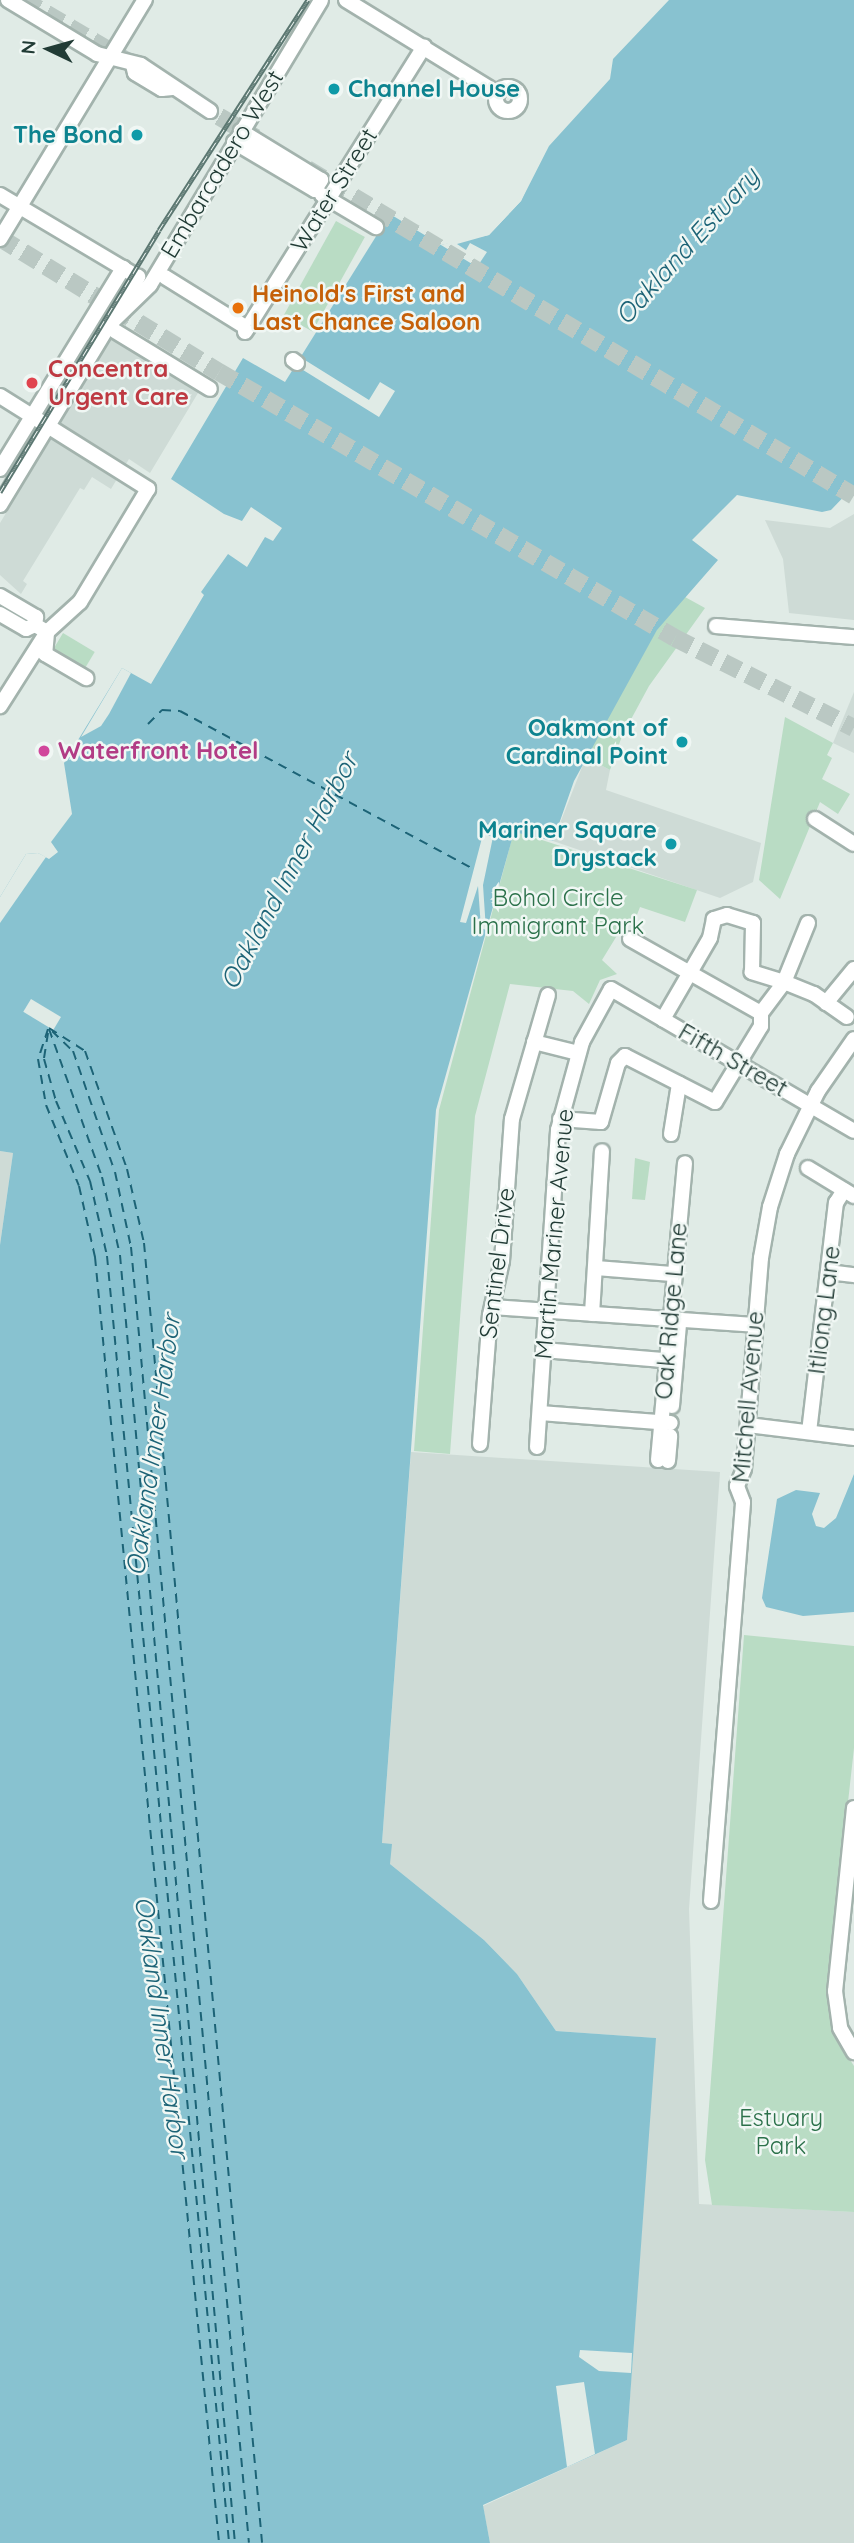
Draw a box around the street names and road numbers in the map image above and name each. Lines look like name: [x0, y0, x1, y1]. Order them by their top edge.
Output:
street label: Embarcadero West: [155, 65, 289, 263]
street label: Water Street: [285, 123, 383, 257]
street label: Fifth Street: [673, 1017, 793, 1103]
street label: Martin Mariner Avenue: [529, 1108, 579, 1360]
street label: Sentinel Drive: [473, 1186, 521, 1340]
street label: Oak Ridge Lane: [649, 1221, 693, 1401]
street label: Itliong Lane: [802, 1244, 846, 1376]
street label: Mitchell Avenue: [726, 1310, 770, 1484]

